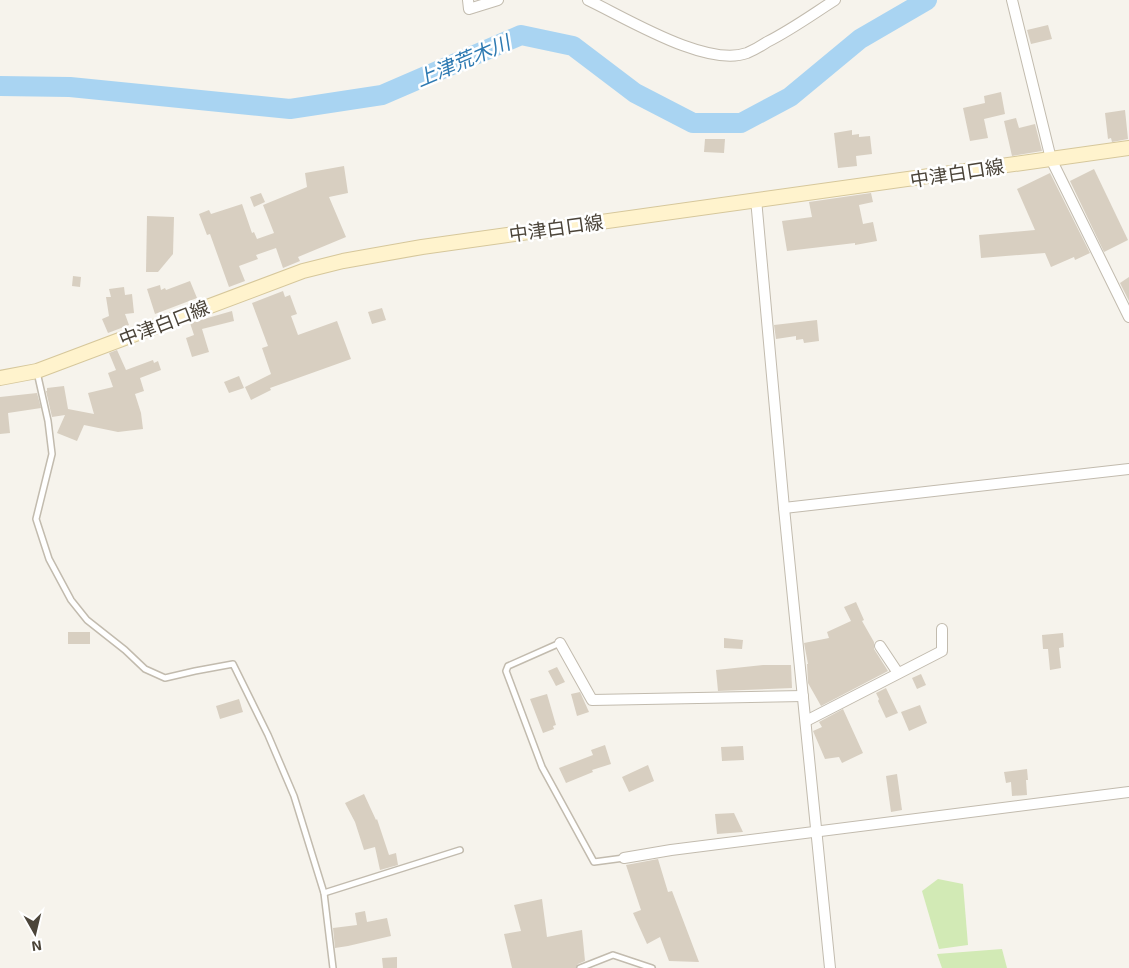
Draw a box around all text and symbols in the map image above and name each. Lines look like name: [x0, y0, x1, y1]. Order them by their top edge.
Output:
water label: 上津荒木川: [412, 29, 515, 91]
street label: 中津白口線: [908, 154, 1006, 191]
street label: 中津白口線: [507, 210, 605, 246]
street label: 中津白口線: [115, 295, 212, 350]
north arrow: [10, 908, 60, 958]
text: N: [31, 937, 43, 955]

